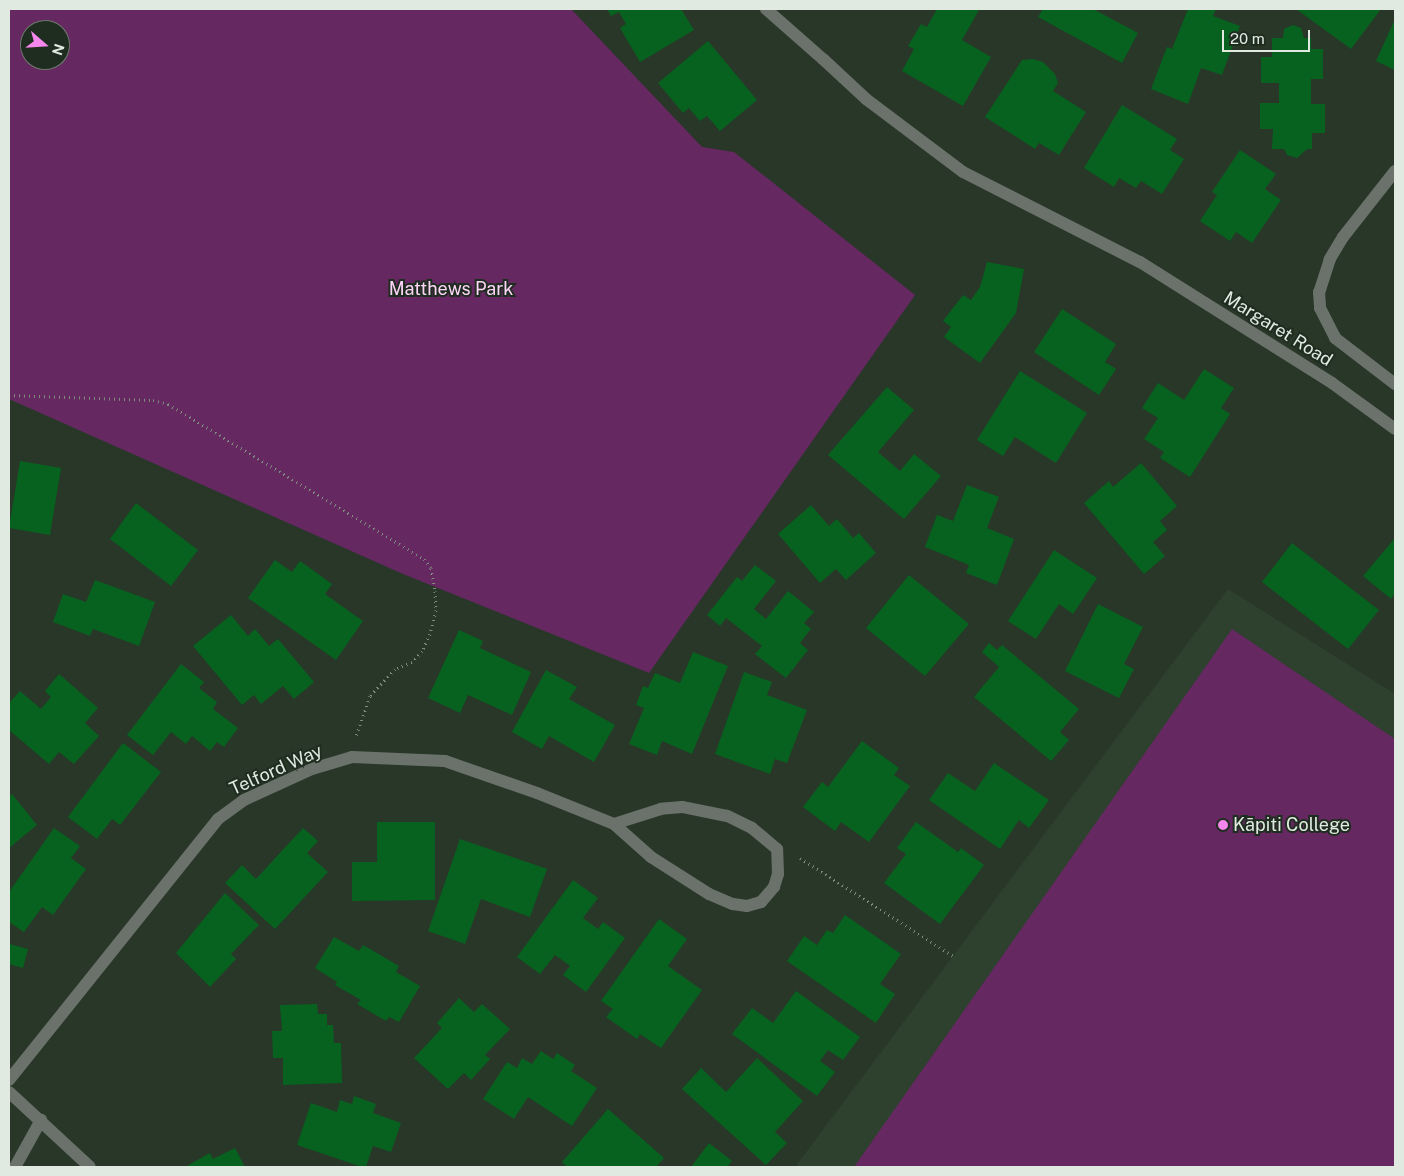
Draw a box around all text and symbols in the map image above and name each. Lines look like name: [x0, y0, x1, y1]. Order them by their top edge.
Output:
north arrow: [20, 20, 70, 70]
scale bar: [1224, 20, 1312, 52]
text: 20 m: [1230, 30, 1265, 47]
text: N: [49, 42, 68, 57]
park label: Matthews Park: [389, 278, 513, 300]
street label: Margaret Road: [1220, 287, 1336, 371]
street label: Telford Way: [226, 740, 326, 800]
place label: Kāpiti College: [1233, 814, 1350, 836]
marker: Kāpiti College: [1217, 819, 1229, 831]

